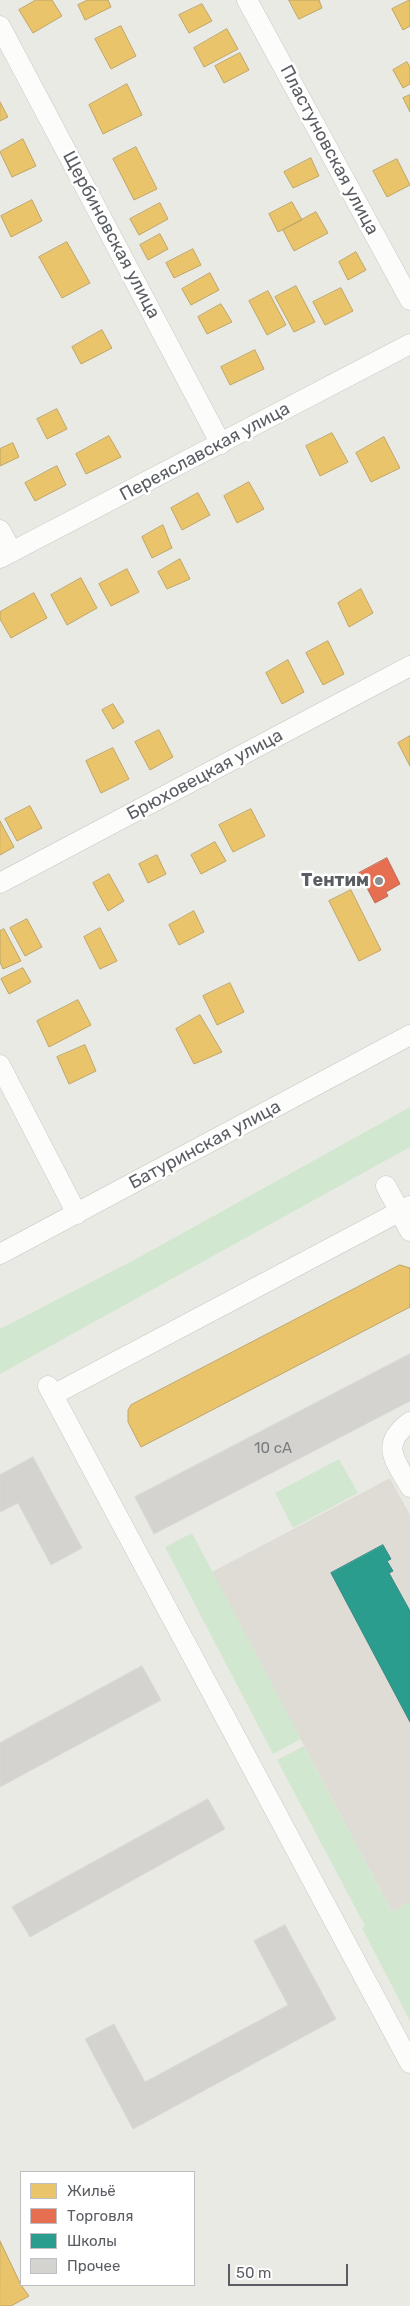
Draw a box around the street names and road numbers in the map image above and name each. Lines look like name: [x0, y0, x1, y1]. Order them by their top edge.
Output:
street label: Пластуновская улица: [275, 61, 383, 239]
street label: Щербиновская улица: [58, 148, 164, 322]
street label: Переяславская улица: [116, 398, 294, 506]
street label: Брюховецкая улица: [123, 725, 287, 825]
street label: Батуринская улица: [125, 1096, 285, 1194]

